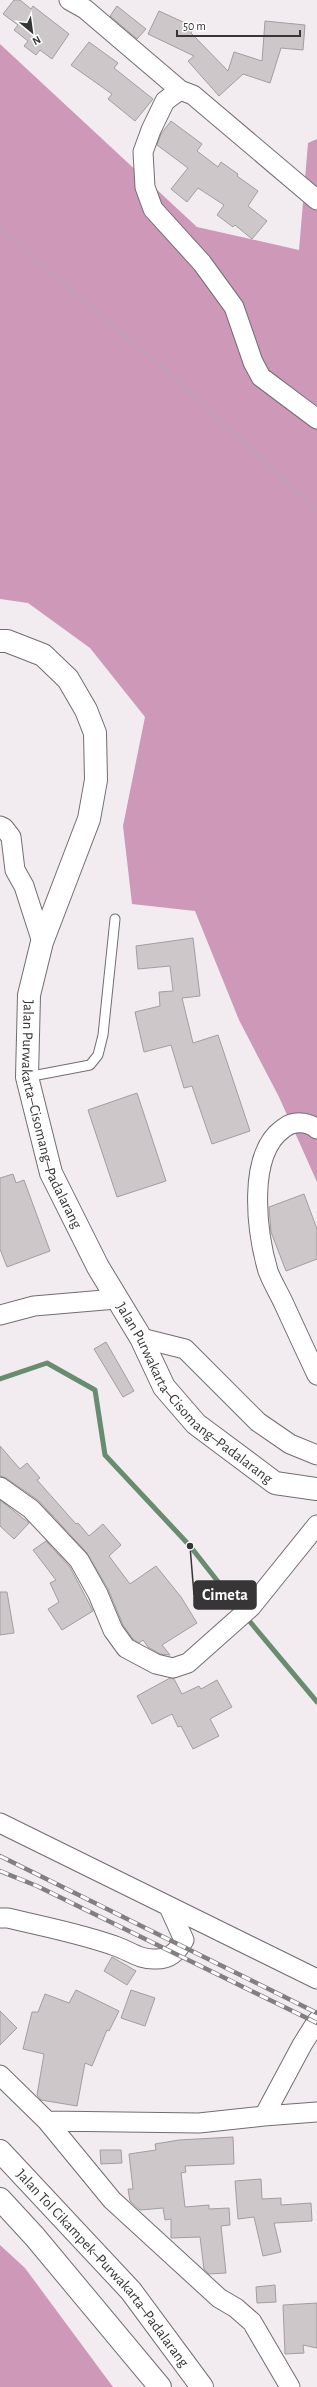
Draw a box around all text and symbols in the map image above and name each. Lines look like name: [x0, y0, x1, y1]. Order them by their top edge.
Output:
north arrow: [12, 12, 52, 52]
scale bar: [177, 12, 300, 38]
text: 50 m: [183, 20, 206, 32]
text: N: [31, 34, 43, 47]
street label: Jalan Purwakarta–Cisomang–Padalarang: [19, 1000, 85, 1232]
street label: Jalan Purwakarta–Cisomang–Padalarang: [113, 1300, 276, 1487]
callout: Cimeta: [194, 1581, 256, 1609]
text: Cimeta: [202, 1587, 248, 1603]
street label: Jalan Tol Cikampek–Purwakarta–Padalarang: [13, 2167, 192, 2371]

